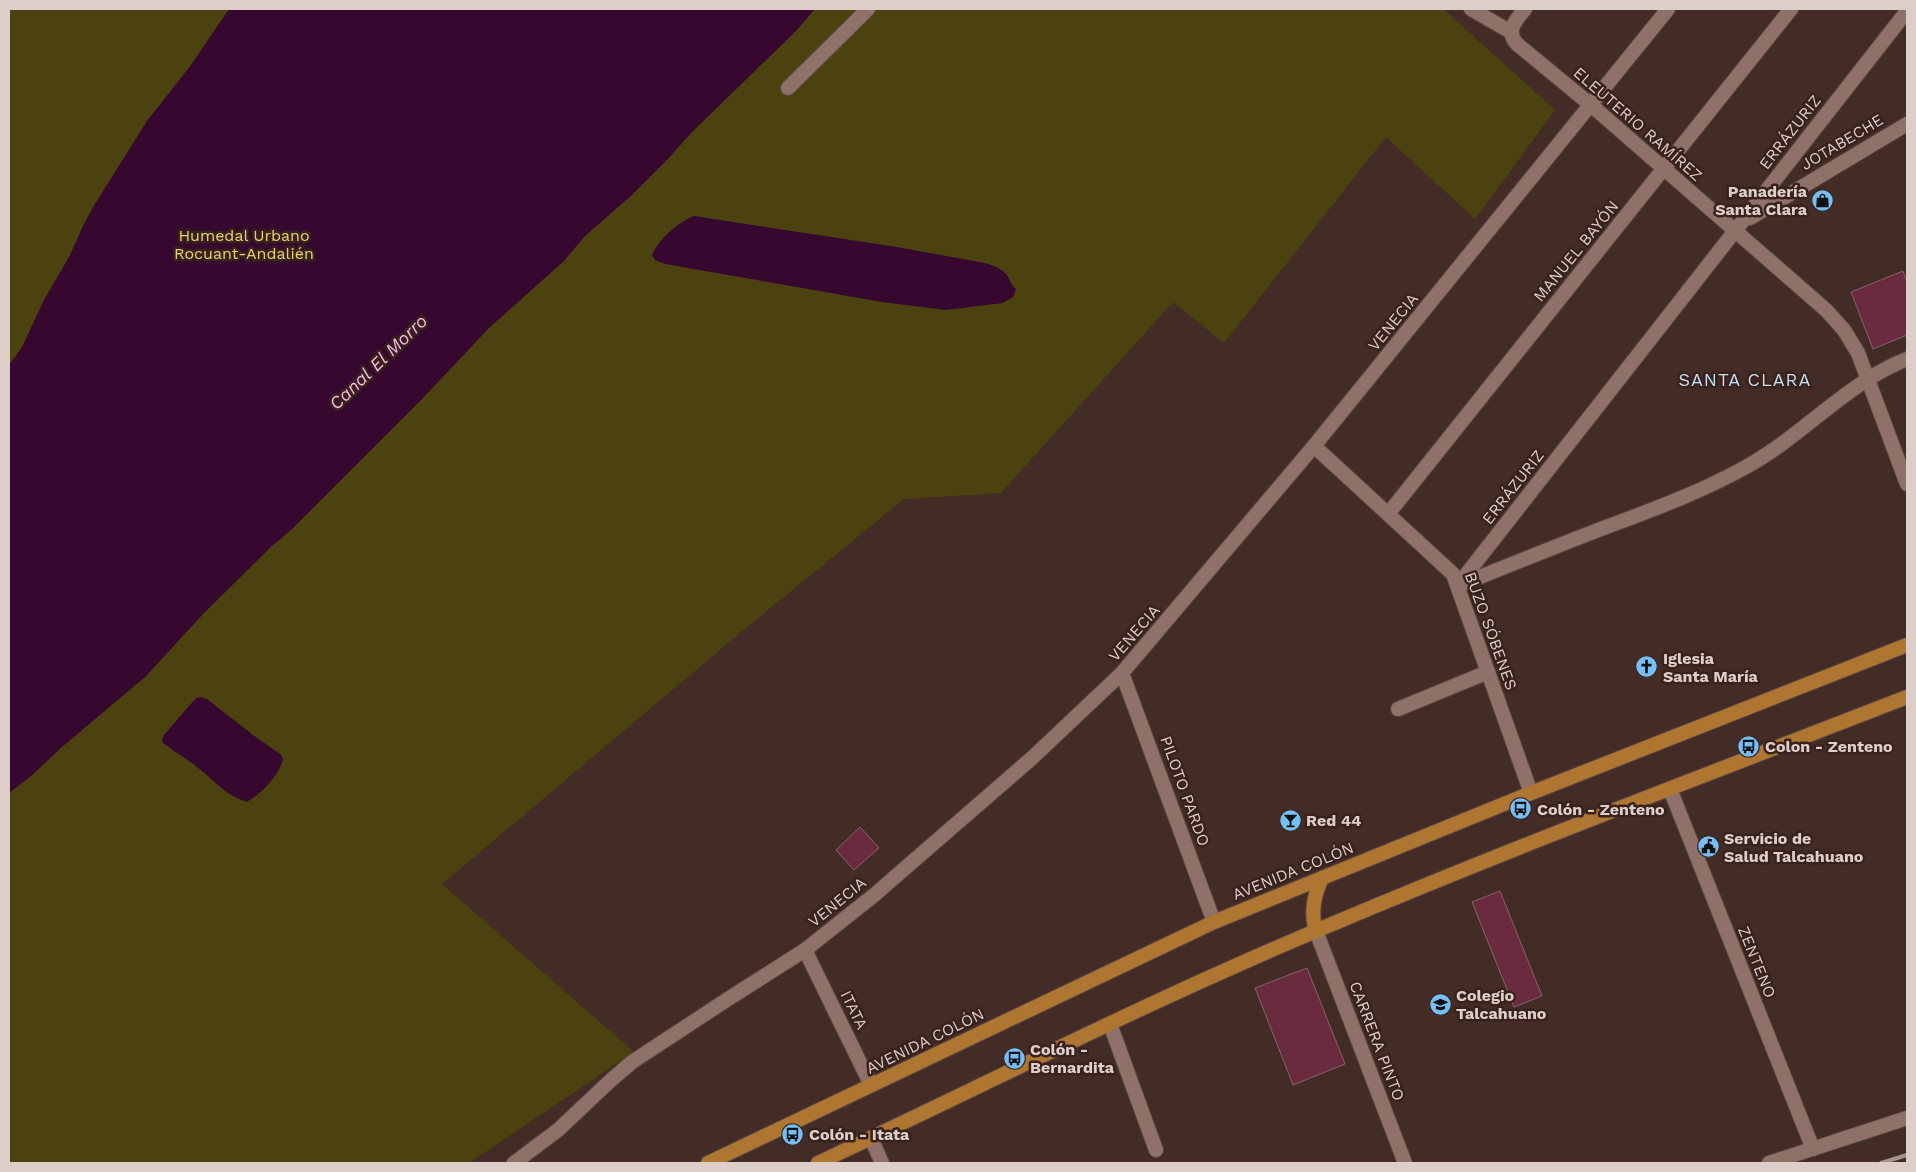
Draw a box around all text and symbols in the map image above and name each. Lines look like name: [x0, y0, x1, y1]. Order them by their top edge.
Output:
street label: ELEUTERIO RAMÍREZ: [1570, 63, 1706, 185]
street label: ERRÁZURIZ: [1755, 91, 1825, 173]
street label: JOTABECHE: [1797, 110, 1887, 174]
place label: Panadería Santa Clara: [1715, 182, 1808, 219]
shop icon: Panadería Santa Clara: [1811, 188, 1835, 212]
street label: MANUEL BAYÓN: [1529, 197, 1623, 305]
park label: Humedal Urbano Rocuant-Andalién: [174, 226, 314, 263]
street label: VENECIA: [1364, 289, 1422, 355]
water label: Canal El Morro: [325, 310, 431, 414]
district label: SANTA CLARA: [1679, 369, 1811, 390]
street label: ERRÁZURIZ: [1478, 446, 1548, 528]
street label: BUZO SÓBENES: [1461, 569, 1521, 693]
street label: VENECIA: [1104, 601, 1164, 665]
place label: Iglesia Santa María: [1663, 649, 1759, 686]
church icon: Iglesia Santa María: [1635, 655, 1659, 679]
street label: PILOTO PARDO: [1156, 733, 1214, 849]
bus stop icon: Colon - Zenteno: [1737, 734, 1761, 758]
place label: Colon - Zenteno: [1765, 737, 1893, 756]
bus stop icon: Colón - Zenteno: [1509, 797, 1533, 821]
place label: Colón - Zenteno: [1537, 800, 1665, 819]
bar icon: Red 44: [1278, 808, 1302, 832]
place label: Red 44: [1306, 811, 1361, 830]
place label: Servicio de Salud Talcahuano: [1724, 829, 1864, 866]
public building icon: Servicio de Salud Talcahuano: [1696, 835, 1720, 859]
street label: AVENIDA COLÓN: [1230, 838, 1356, 904]
street label: VENECIA: [804, 873, 870, 931]
street label: ZENTENO: [1734, 923, 1780, 1001]
street label: CARRERA PINTO: [1345, 979, 1409, 1103]
place label: Colegio Talcahuano: [1456, 986, 1547, 1023]
street label: ITATA: [837, 987, 872, 1033]
school or university icon: Colegio Talcahuano: [1428, 992, 1452, 1016]
street label: AVENIDA COLÓN: [863, 1004, 987, 1078]
place label: Colón - Bernardita: [1030, 1040, 1115, 1077]
bus stop icon: Colón - Bernardita: [1002, 1046, 1026, 1070]
bus stop icon: Colón - Itata: [781, 1122, 805, 1146]
place label: Colón - Itata: [809, 1125, 910, 1144]

